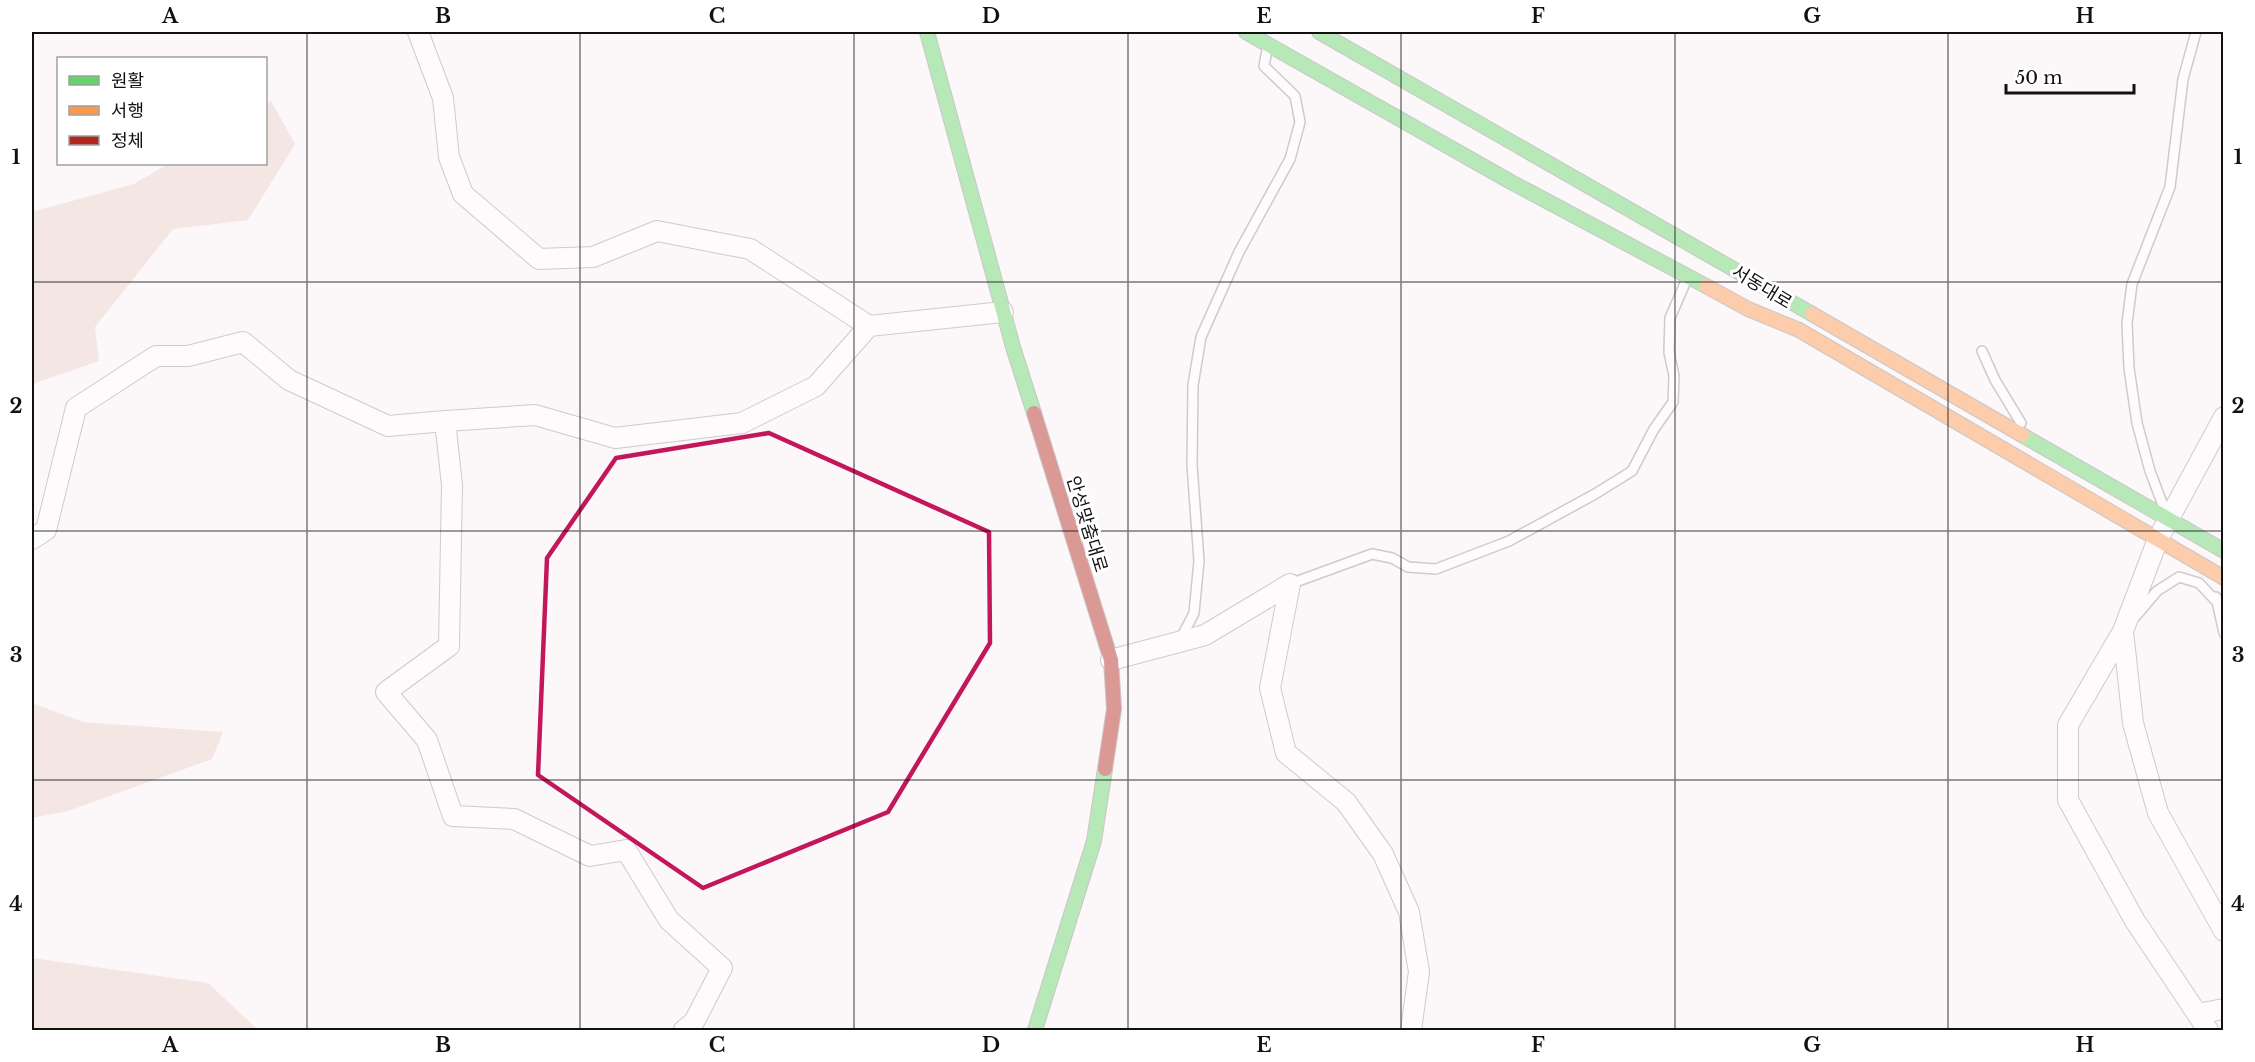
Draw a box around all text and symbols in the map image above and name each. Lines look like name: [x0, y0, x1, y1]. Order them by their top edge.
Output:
text: A: [161, 4, 179, 28]
text: B: [435, 4, 451, 28]
text: C: [709, 4, 725, 28]
text: D: [982, 4, 1000, 28]
text: E: [1256, 4, 1272, 28]
text: F: [1531, 4, 1545, 28]
text: G: [1803, 4, 1821, 28]
text: H: [2076, 4, 2095, 28]
legend: [57, 57, 267, 165]
scale bar: [2006, 57, 2134, 95]
text: 50 m: [2015, 67, 2063, 89]
text: 원활: [111, 70, 144, 92]
text: 서행: [111, 100, 144, 122]
text: 정체: [111, 130, 144, 152]
text: 1: [12, 145, 21, 169]
text: 1: [2234, 145, 2243, 169]
street label: 서동대로: [1728, 261, 1796, 313]
text: 2: [9, 394, 23, 418]
text: 2: [2231, 394, 2245, 418]
street label: 안성맞춤대로: [1062, 473, 1112, 575]
text: 3: [10, 643, 22, 667]
text: 3: [2232, 643, 2244, 667]
text: 4: [9, 892, 23, 916]
text: 4: [2231, 892, 2245, 916]
text: A: [161, 1033, 179, 1057]
text: B: [435, 1033, 451, 1057]
text: C: [709, 1033, 725, 1057]
text: D: [982, 1033, 1000, 1057]
text: E: [1256, 1033, 1272, 1057]
text: F: [1531, 1033, 1545, 1057]
text: G: [1803, 1033, 1821, 1057]
text: H: [2076, 1033, 2095, 1057]

